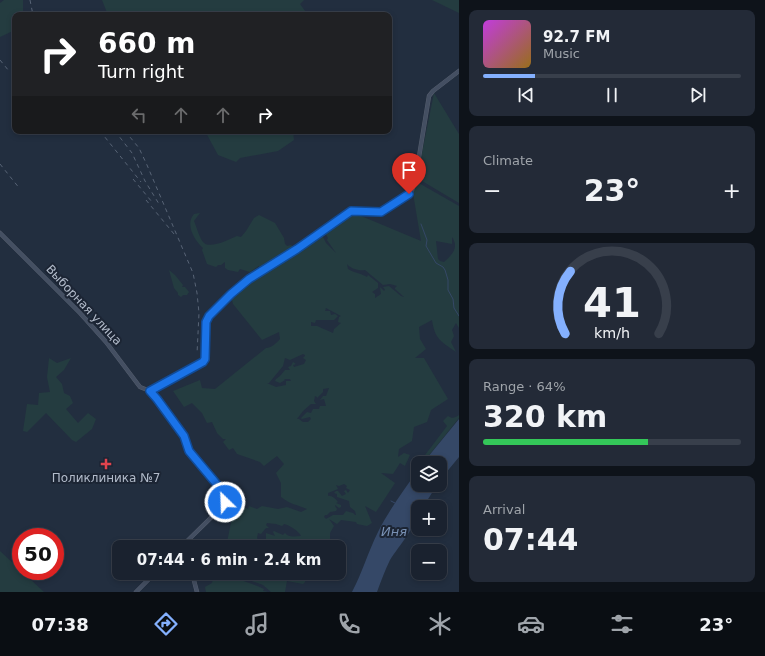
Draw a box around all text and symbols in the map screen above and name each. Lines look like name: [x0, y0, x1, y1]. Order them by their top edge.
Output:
text: 660 m: [98, 27, 195, 60]
icon: right: [32, 28, 84, 80]
text: 92.7 FM: [543, 28, 610, 46]
text: Music: [543, 46, 580, 61]
text: Turn right: [98, 61, 184, 82]
icon: previous: [515, 84, 537, 106]
icon: pause: [601, 84, 623, 106]
icon: next: [687, 84, 709, 106]
icon: left: [128, 104, 150, 126]
icon: ahead: [170, 104, 192, 126]
icon: ahead: [212, 104, 234, 126]
icon: right: [254, 104, 276, 126]
pin: [392, 153, 426, 194]
text: Climate: [483, 153, 533, 168]
icon: arrive: [398, 159, 420, 181]
text: 23°: [584, 173, 640, 208]
text: −: [483, 178, 501, 203]
text: +: [723, 178, 741, 203]
street label: Выборная улица: [43, 262, 125, 348]
text: 41: [583, 278, 641, 327]
text: km/h: [594, 325, 630, 341]
text: Range · 64%: [483, 379, 566, 394]
text: 320 km: [483, 399, 607, 434]
map controls: [411, 456, 447, 580]
button: layers: [411, 456, 447, 492]
marker: Поликлиника №7: [100, 458, 112, 470]
place label: Поликлиника №7: [52, 471, 160, 485]
position arrow: [204, 481, 246, 523]
button: +: [411, 500, 447, 536]
text: Arrival: [483, 502, 525, 517]
text: 07:44: [483, 522, 579, 557]
water label: Иня: [381, 524, 407, 539]
speed limit sign: 50: [12, 528, 64, 580]
button: −: [411, 544, 447, 580]
text: 07:44 · 6 min · 2.4 km: [137, 551, 321, 569]
icon: directions: [152, 610, 180, 638]
icon: music: [243, 610, 271, 638]
icon: phone: [335, 610, 363, 638]
icon: climate: [426, 610, 454, 638]
icon: car: [517, 610, 545, 638]
icon: filters: [608, 610, 636, 638]
text: 07:38: [32, 614, 89, 635]
text: 23°: [699, 614, 733, 635]

